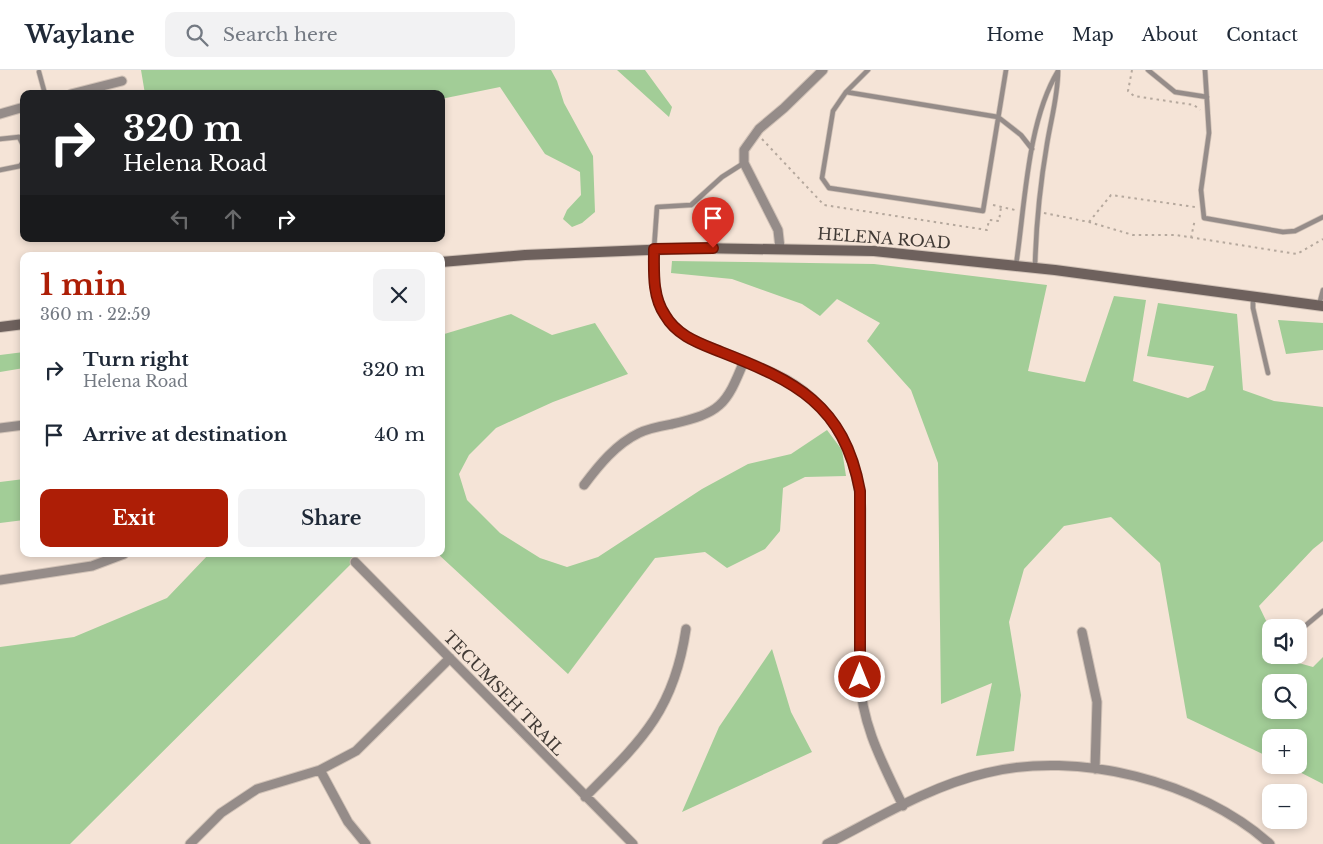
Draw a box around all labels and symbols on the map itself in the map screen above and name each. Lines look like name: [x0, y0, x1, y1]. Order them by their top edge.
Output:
pin: [692, 197, 734, 248]
street label: HELENA ROAD: [817, 223, 951, 253]
street label: TECUMSEH TRAIL: [439, 627, 569, 760]
position arrow: [833, 650, 885, 702]

